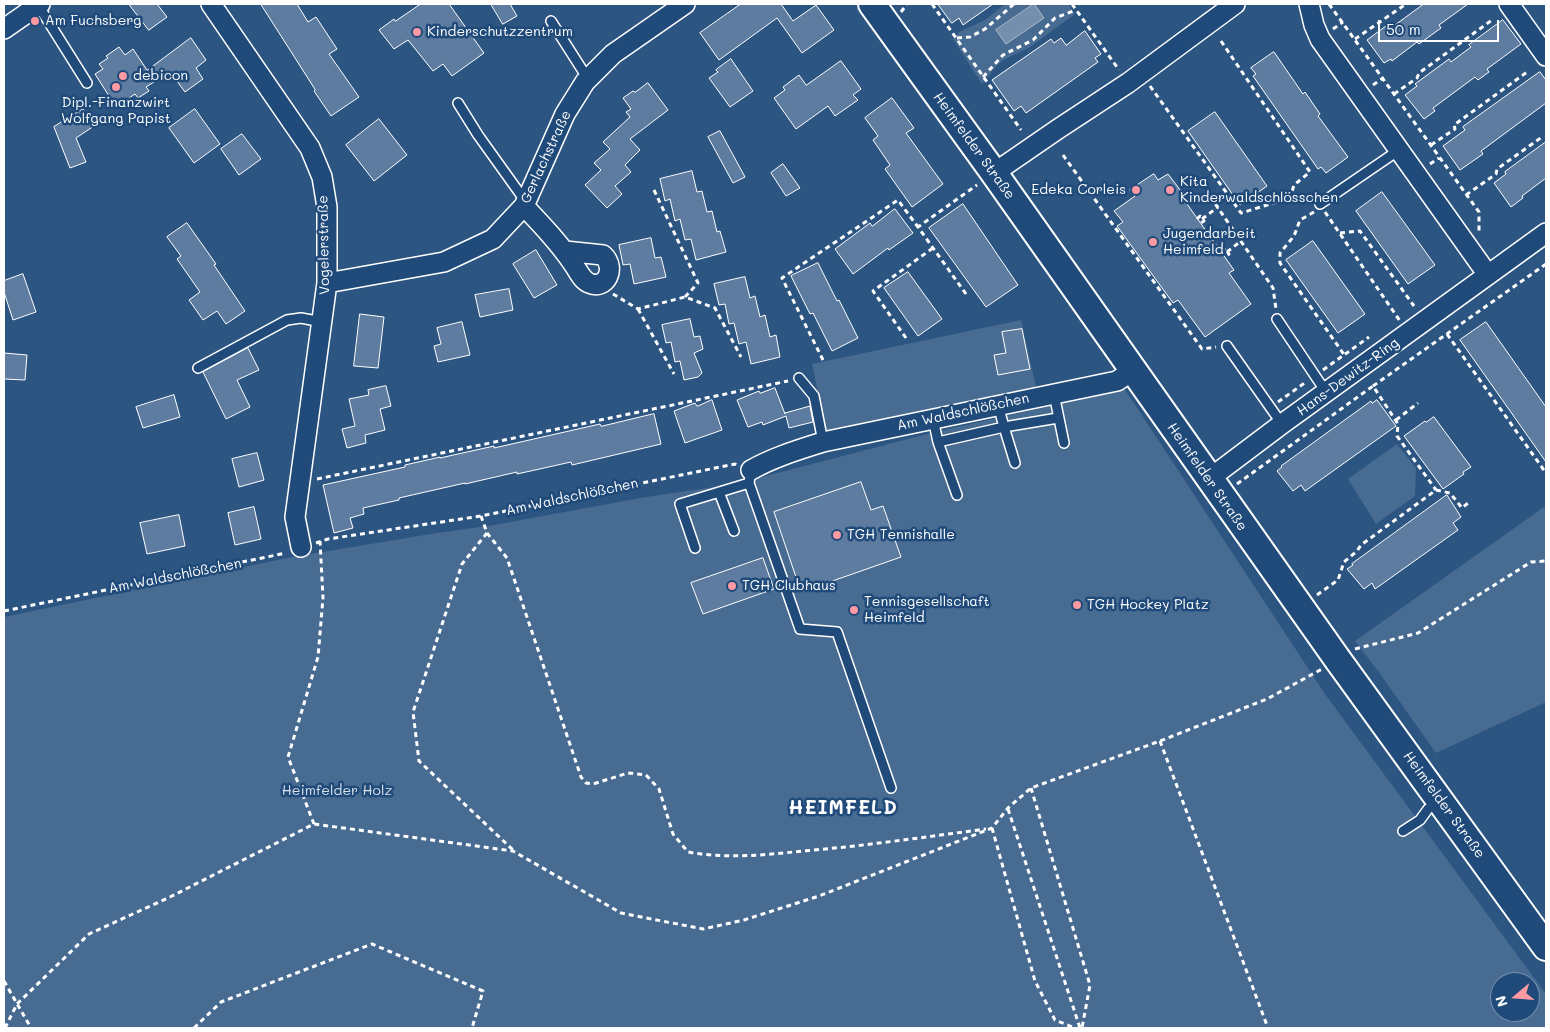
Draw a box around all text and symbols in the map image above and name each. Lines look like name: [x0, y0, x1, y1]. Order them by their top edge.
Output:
scale bar: [1380, 10, 1501, 42]
place label: Am Fuchsberg: [45, 13, 141, 29]
marker: Am Fuchsberg: [29, 15, 41, 27]
text: 50 m: [1386, 19, 1421, 39]
place label: Kinderschutzzentrum: [427, 24, 573, 40]
marker: Kinderschutzzentrum: [411, 26, 423, 38]
place label: debicon: [133, 68, 188, 84]
marker: debicon: [117, 70, 129, 82]
marker: Dipl.-Finanzwirt Wolfgang Papist: [110, 81, 122, 93]
street label: Heimfelder Straße: [930, 89, 1018, 203]
place label: Dipl.-Finanzwirt Wolfgang Papist: [61, 95, 171, 128]
street label: Gerlachstraße: [517, 108, 575, 206]
place label: Kita Kinderwaldschlösschen: [1180, 174, 1338, 206]
place label: Edeka Corleis: [1031, 182, 1126, 198]
marker: Edeka Corleis: [1130, 184, 1142, 196]
marker: Kita Kinderwaldschlösschen: [1164, 184, 1176, 196]
street label: Vogelerstraße: [315, 195, 333, 295]
place label: Jugendarbeit Heimfeld: [1163, 226, 1256, 258]
marker: Jugendarbeit Heimfeld: [1147, 236, 1159, 248]
street label: Hans-Dewitz-Ring: [1294, 334, 1402, 420]
street label: Am Waldschlößchen: [895, 390, 1031, 434]
street label: Heimfelder Straße: [1163, 420, 1251, 534]
street label: Am Waldschlößchen: [504, 475, 640, 519]
place label: TGH Tennishalle: [847, 527, 955, 543]
marker: TGH Tennishalle: [831, 529, 843, 541]
street label: Am Waldschlößchen: [107, 555, 243, 597]
place label: TGH Clubhaus: [742, 578, 836, 594]
marker: TGH Clubhaus: [726, 580, 738, 592]
place label: Tennisgesellschaft Heimfeld: [864, 594, 990, 626]
place label: TGH Hockey Platz: [1087, 597, 1209, 613]
marker: TGH Hockey Platz: [1071, 599, 1083, 611]
marker: Tennisgesellschaft Heimfeld: [848, 604, 860, 616]
street label: Heimfelder Straße: [1400, 748, 1488, 862]
park label: Heimfelder Holz: [282, 783, 392, 799]
district label: HEIMFELD: [787, 797, 899, 819]
north arrow: [1490, 972, 1540, 1022]
text: N: [1491, 993, 1512, 1009]

